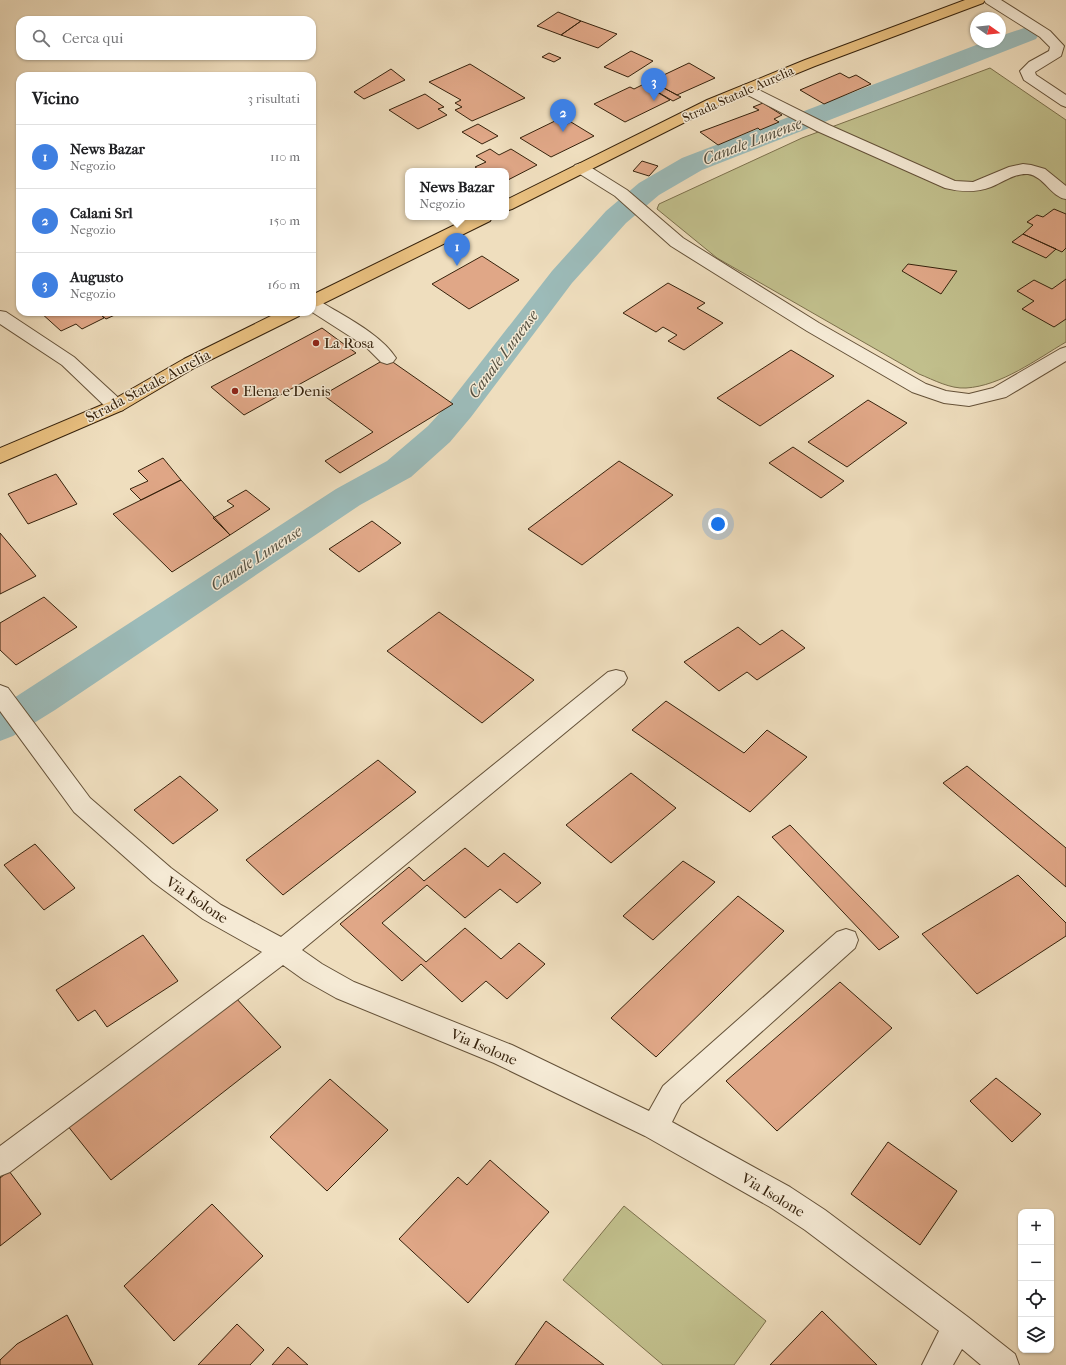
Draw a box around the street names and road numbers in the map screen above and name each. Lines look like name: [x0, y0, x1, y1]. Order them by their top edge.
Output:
street label: Strada Statale Aurelia: [680, 62, 797, 125]
street label: Strada Statale Aurelia: [82, 345, 215, 427]
street label: Via Isolone: [162, 872, 232, 928]
street label: Via Isolone: [447, 1024, 521, 1069]
street label: Via Isolone: [737, 1169, 808, 1221]

